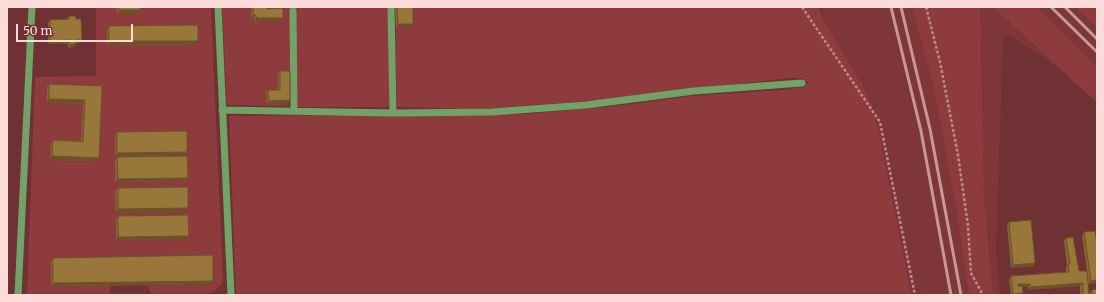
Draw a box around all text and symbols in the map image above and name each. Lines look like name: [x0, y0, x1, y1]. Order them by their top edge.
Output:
scale bar: [18, 16, 135, 42]
text: 50 m: [23, 23, 52, 38]

